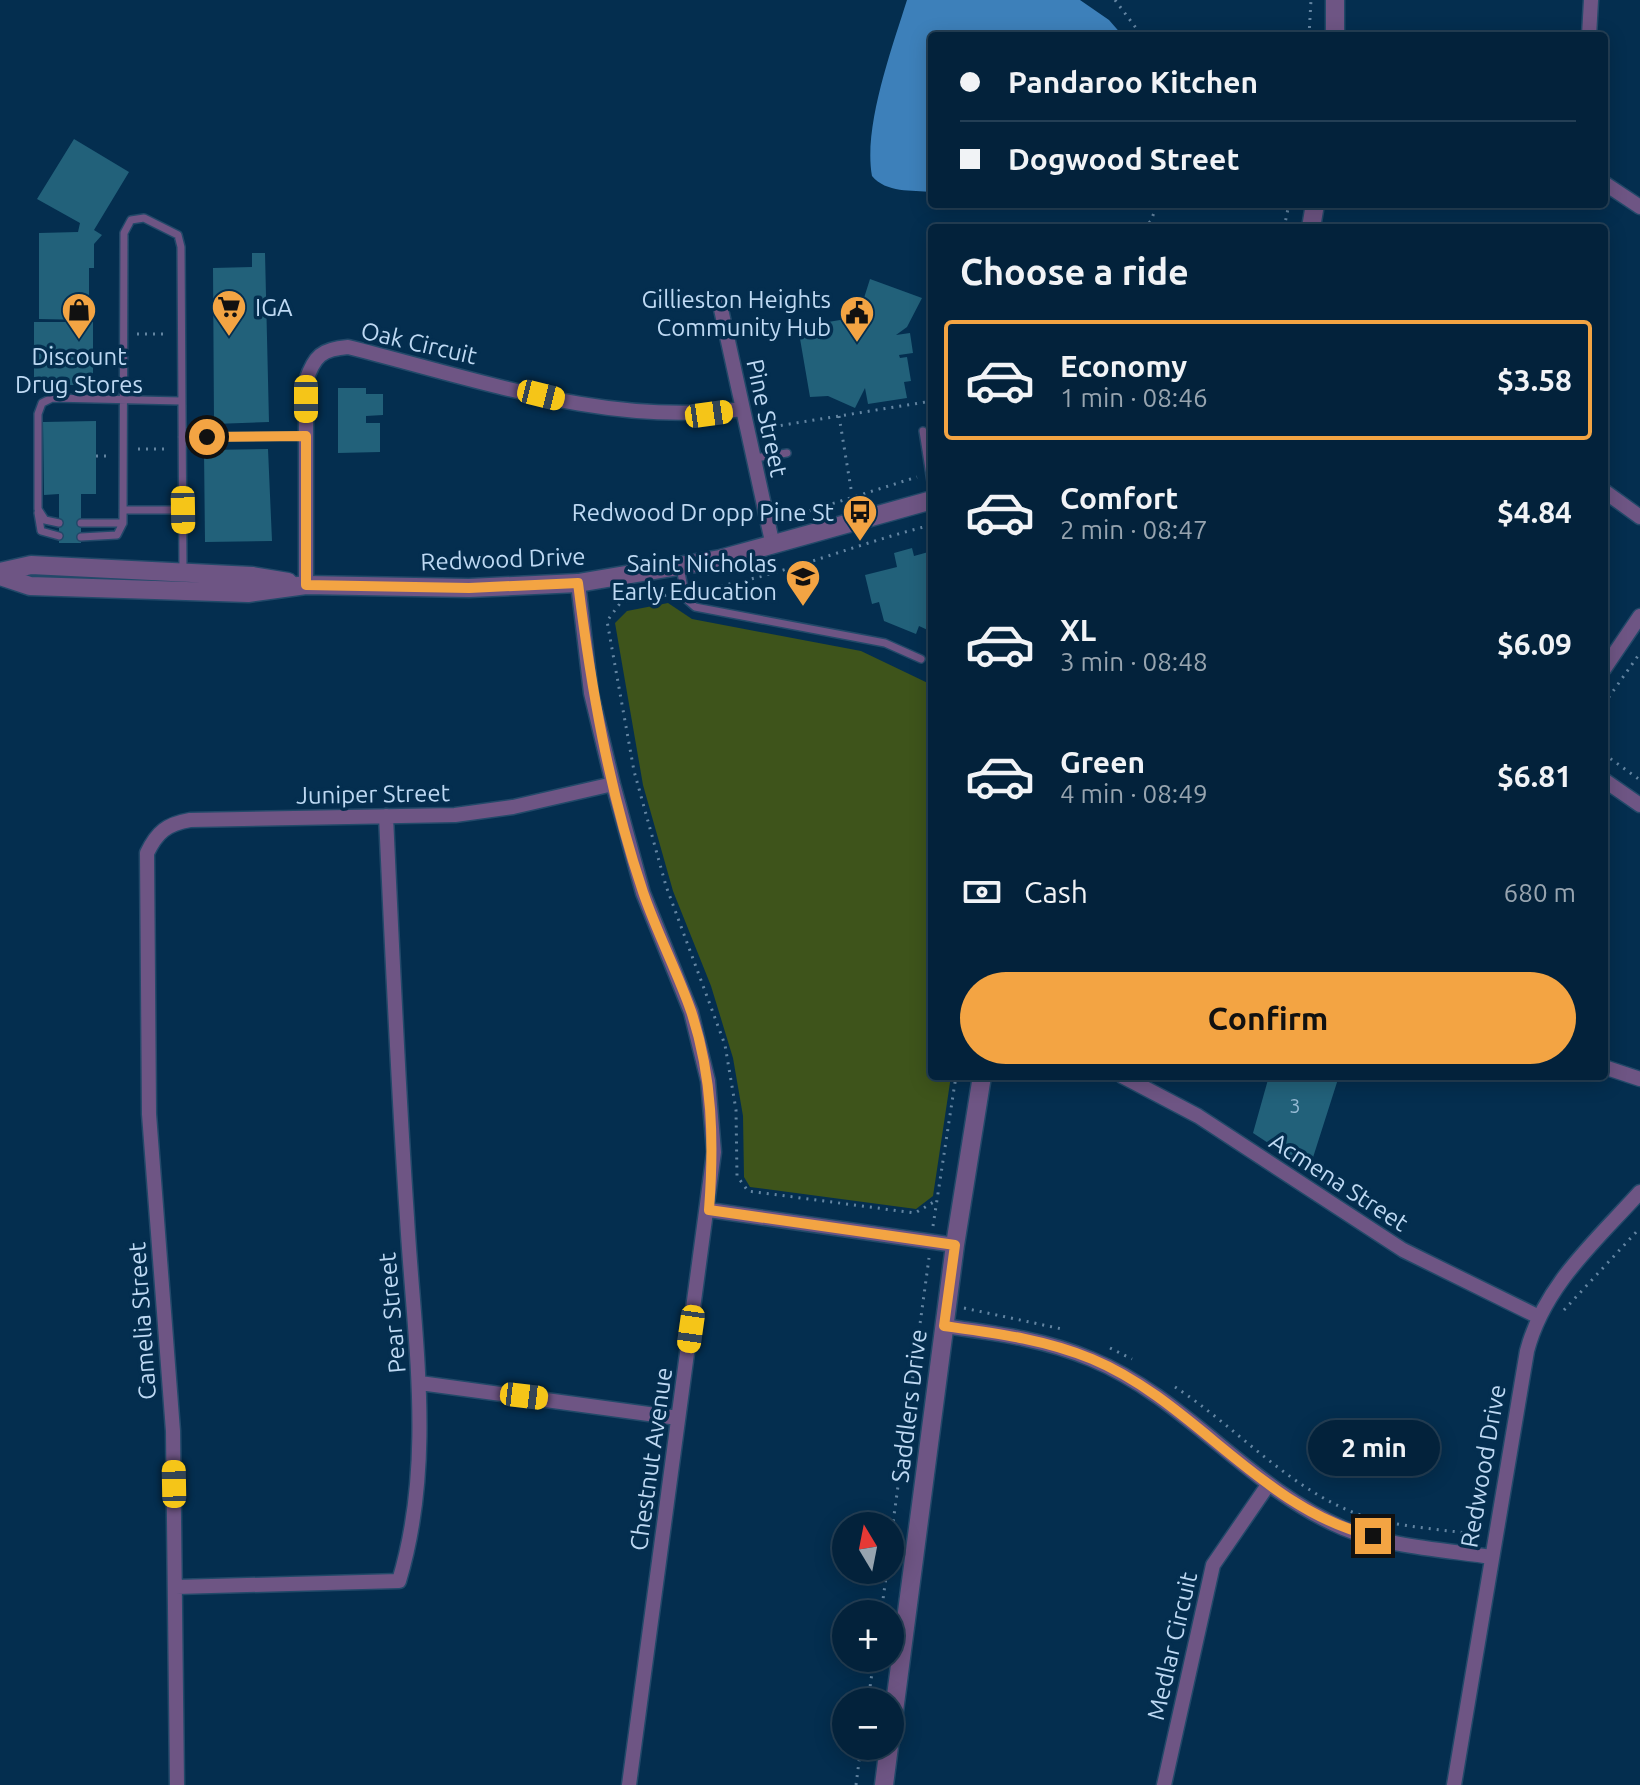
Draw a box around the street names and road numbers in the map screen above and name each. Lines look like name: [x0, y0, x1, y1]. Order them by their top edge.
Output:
street label: Oak Circuit: [358, 317, 480, 370]
street label: Pine Street: [741, 357, 793, 480]
street label: Redwood Drive: [420, 543, 586, 575]
street label: Juniper Street: [296, 779, 451, 809]
street label: Acmena Street: [1265, 1127, 1414, 1237]
street label: Camelia Street: [123, 1241, 161, 1401]
street label: Pear Street: [373, 1251, 411, 1374]
street label: Saddlers Drive: [886, 1328, 932, 1484]
street label: Chestnut Avenue: [625, 1366, 677, 1552]
street label: Redwood Drive: [1455, 1382, 1511, 1550]
street label: Medlar Circuit: [1142, 1569, 1202, 1723]

